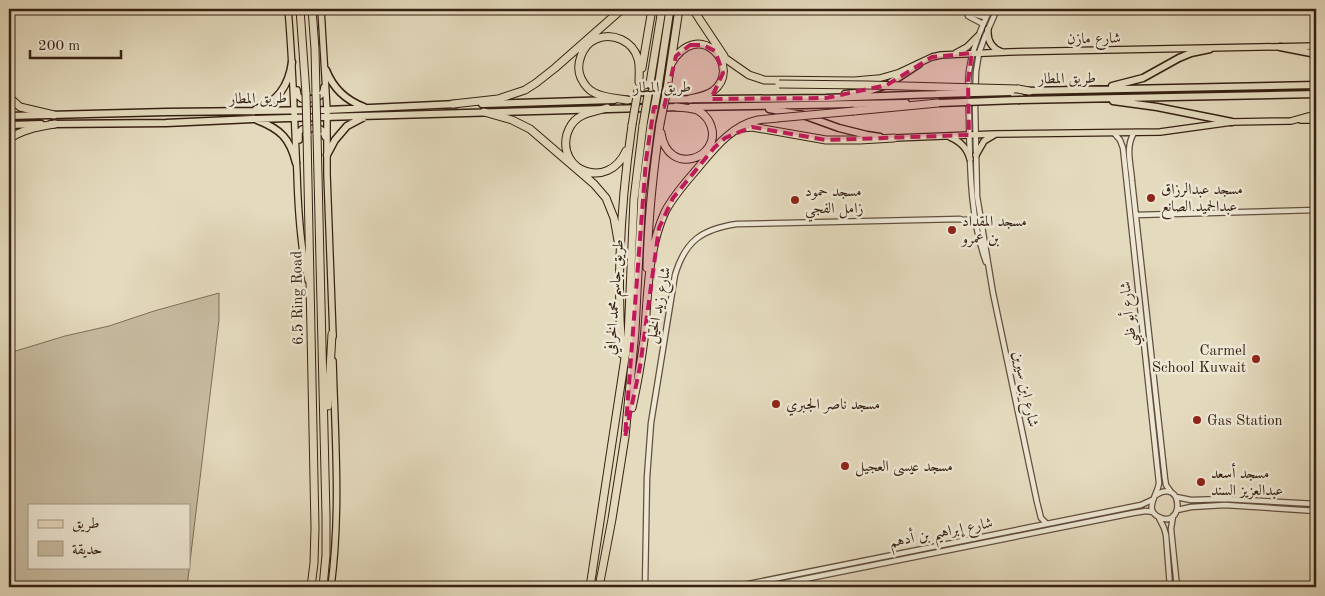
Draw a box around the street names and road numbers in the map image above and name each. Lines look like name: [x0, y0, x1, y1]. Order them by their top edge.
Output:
street label: شارع مازن: [1067, 32, 1121, 51]
street label: طريق المطار: [1036, 71, 1096, 89]
street label: طريق المطار: [631, 80, 691, 98]
street label: طريق المطار: [227, 91, 287, 109]
street label: طريق جاسم محمد الخرافي: [603, 239, 633, 356]
street label: 6.5 Ring Road: [290, 250, 307, 345]
street label: شارع زيد الخيل: [645, 266, 678, 346]
street label: شارع أبو ظبي: [1114, 280, 1145, 348]
street label: شارع ابن سيرين: [1005, 350, 1040, 430]
street label: شارع إبراهيم بن أدهم: [887, 511, 995, 557]

